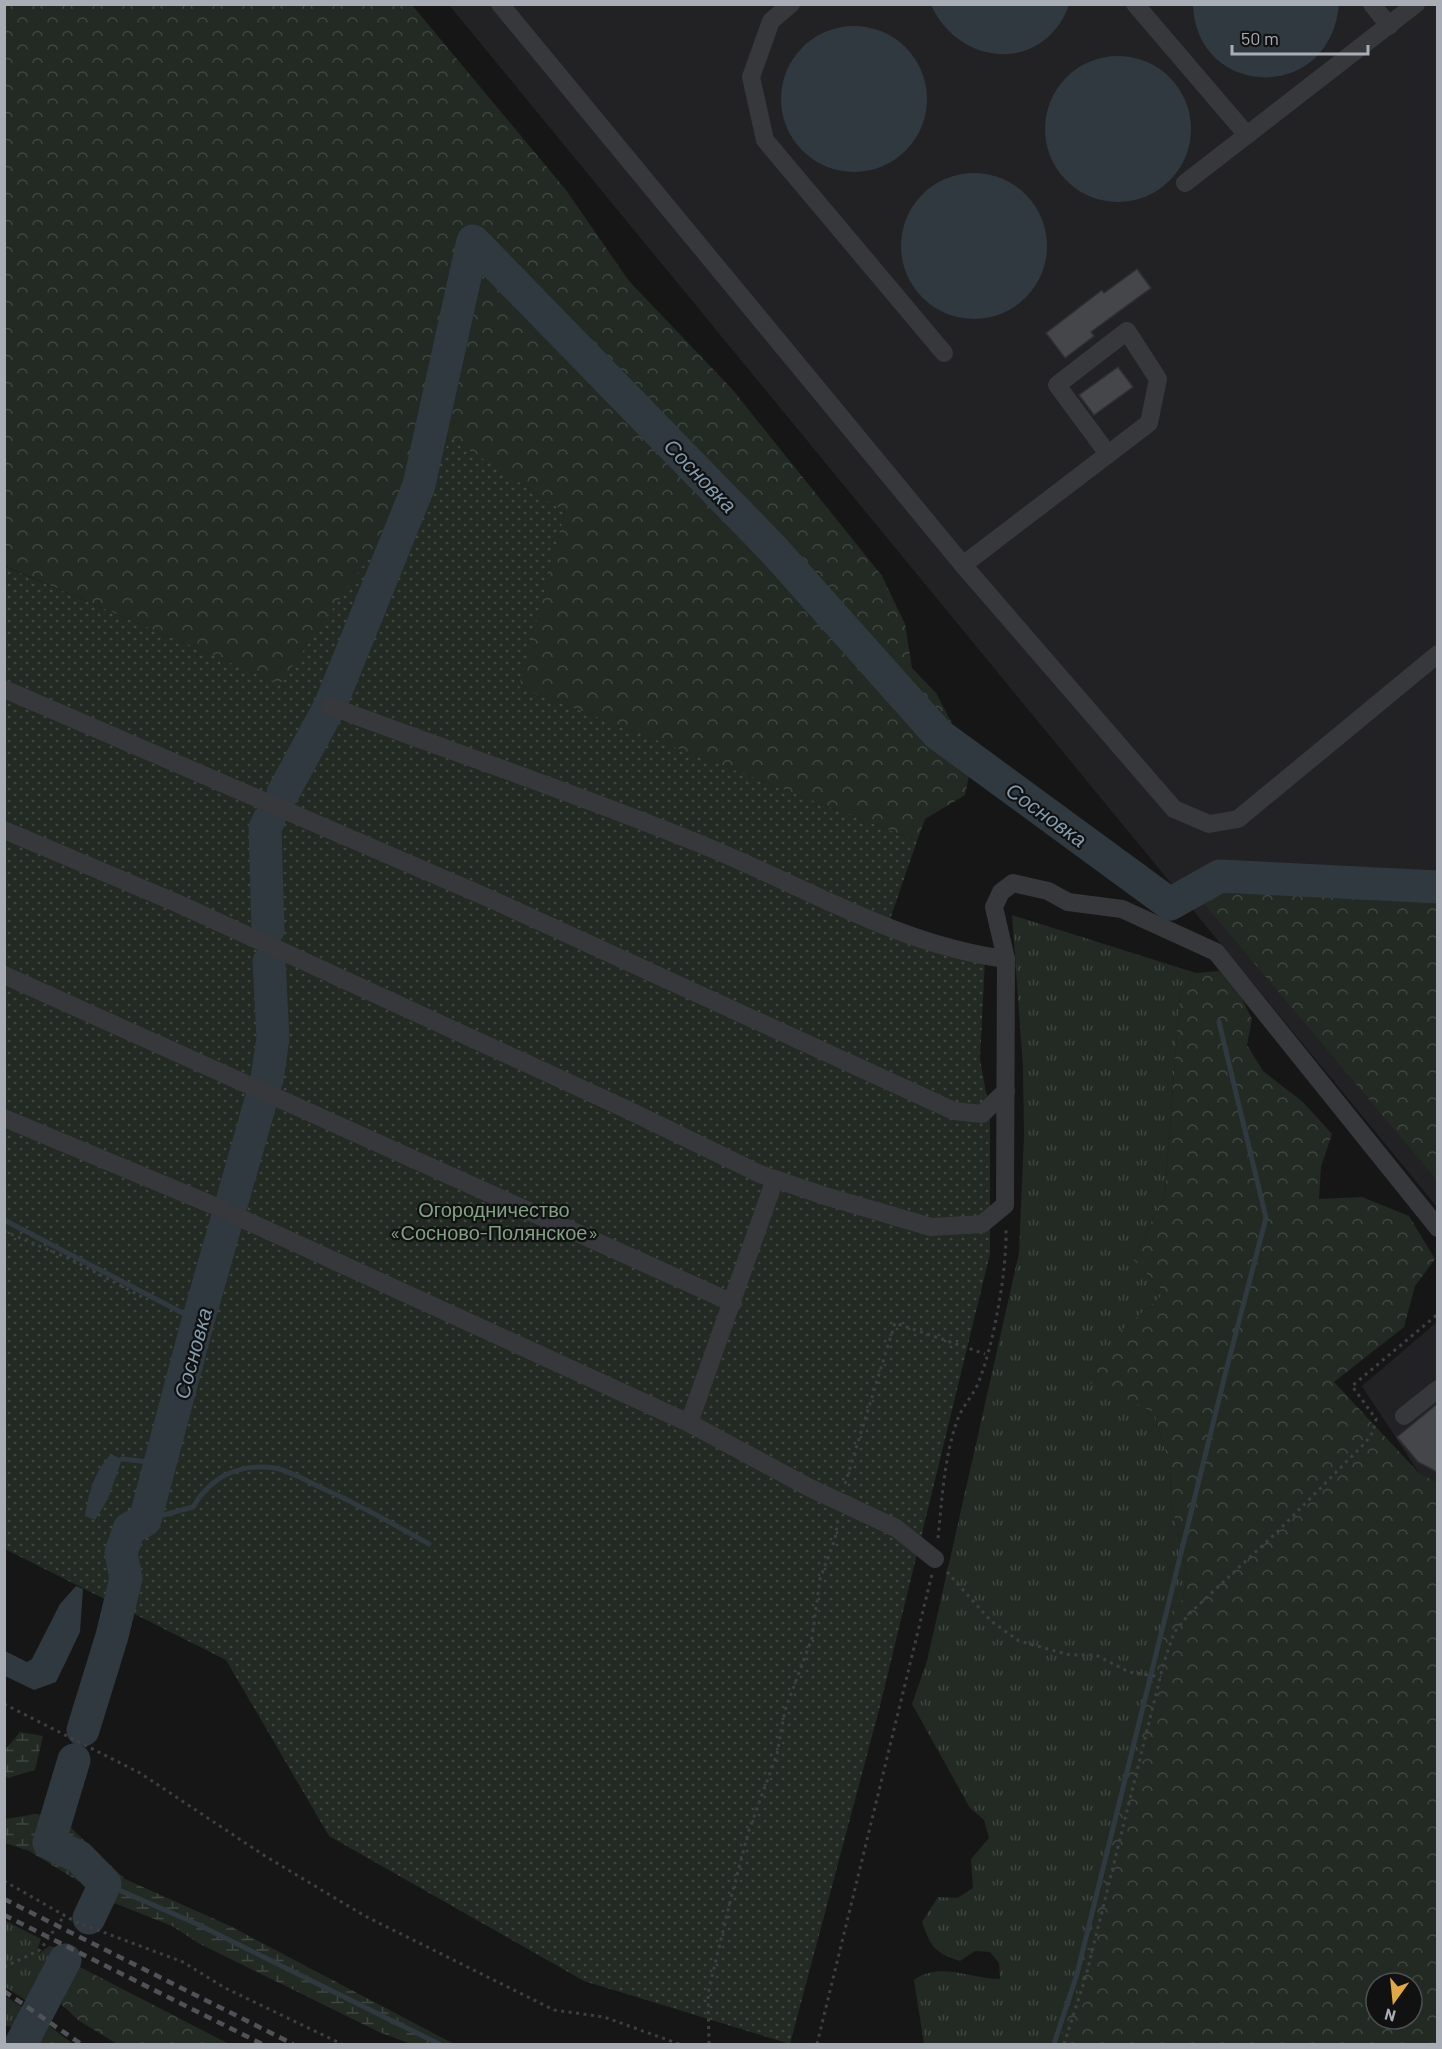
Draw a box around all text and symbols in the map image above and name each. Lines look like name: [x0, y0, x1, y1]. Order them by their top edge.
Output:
scale bar: [1232, 18, 1368, 56]
text: 50 m: [1241, 27, 1279, 49]
water label: Сосновка: [660, 433, 742, 517]
water label: Сосновка: [1002, 777, 1092, 851]
park label: Огородничество «Сосново-Полянское»: [390, 1197, 598, 1244]
water label: Сосновка: [168, 1305, 216, 1401]
north arrow: [1364, 1971, 1424, 2031]
text: N: [1382, 2005, 1398, 2027]

